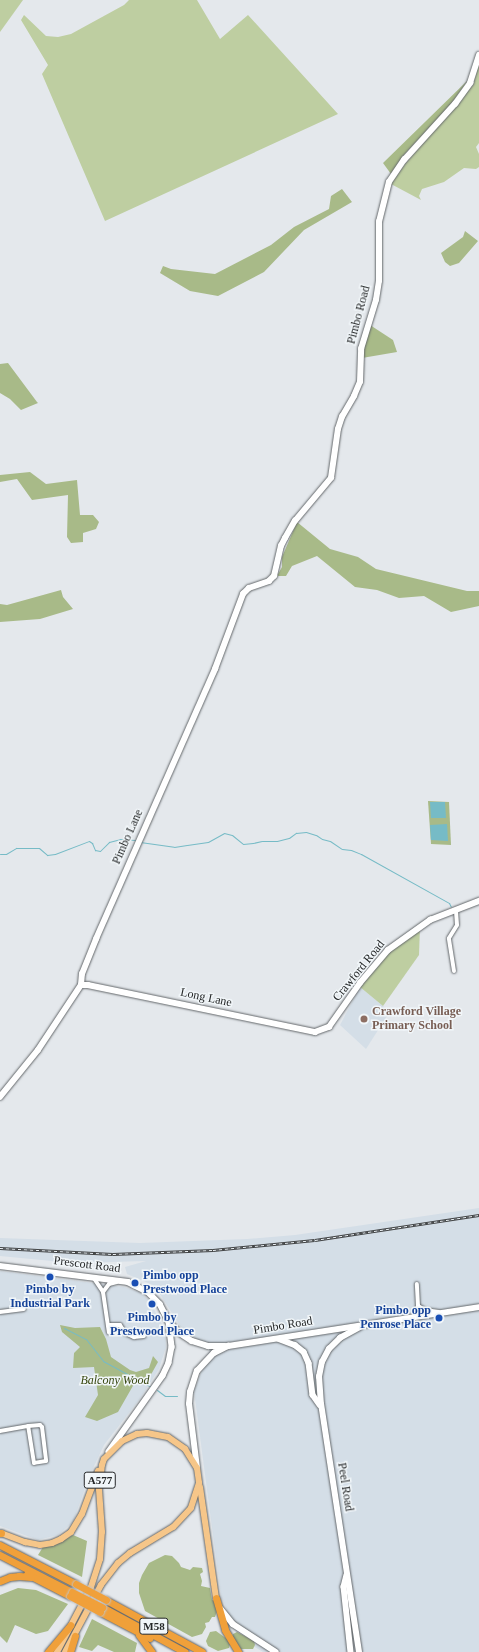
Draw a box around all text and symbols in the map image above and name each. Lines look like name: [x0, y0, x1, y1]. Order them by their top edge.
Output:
street label: Pimbo Road: [344, 284, 374, 346]
street label: Pimbo Lane: [110, 807, 146, 867]
street label: Crawford Road: [330, 938, 388, 1004]
street label: Long Lane: [179, 986, 233, 1010]
place label: Crawford Village Primary School: [372, 1005, 461, 1033]
marker: Crawford Village Primary School: [359, 1014, 369, 1024]
street label: Prescott Road: [53, 1254, 121, 1276]
place label: Pimbo opp Prestwood Place: [143, 1269, 227, 1297]
marker: Pimbo by Industrial Park: [45, 1272, 55, 1282]
marker: Pimbo opp Prestwood Place: [130, 1278, 140, 1288]
place label: Pimbo by Industrial Park: [10, 1283, 90, 1311]
marker: Pimbo by Prestwood Place: [147, 1299, 157, 1309]
place label: Pimbo opp Penrose Place: [360, 1304, 431, 1332]
place label: Pimbo by Prestwood Place: [110, 1311, 194, 1339]
marker: Pimbo opp Penrose Place: [434, 1313, 444, 1323]
street label: Pimbo Road: [252, 1314, 314, 1338]
park label: Balcony Wood: [80, 1374, 150, 1388]
street label: Peel Road: [334, 1462, 356, 1512]
road number: A577: [83, 1471, 117, 1489]
road number: M58: [139, 1617, 169, 1635]

